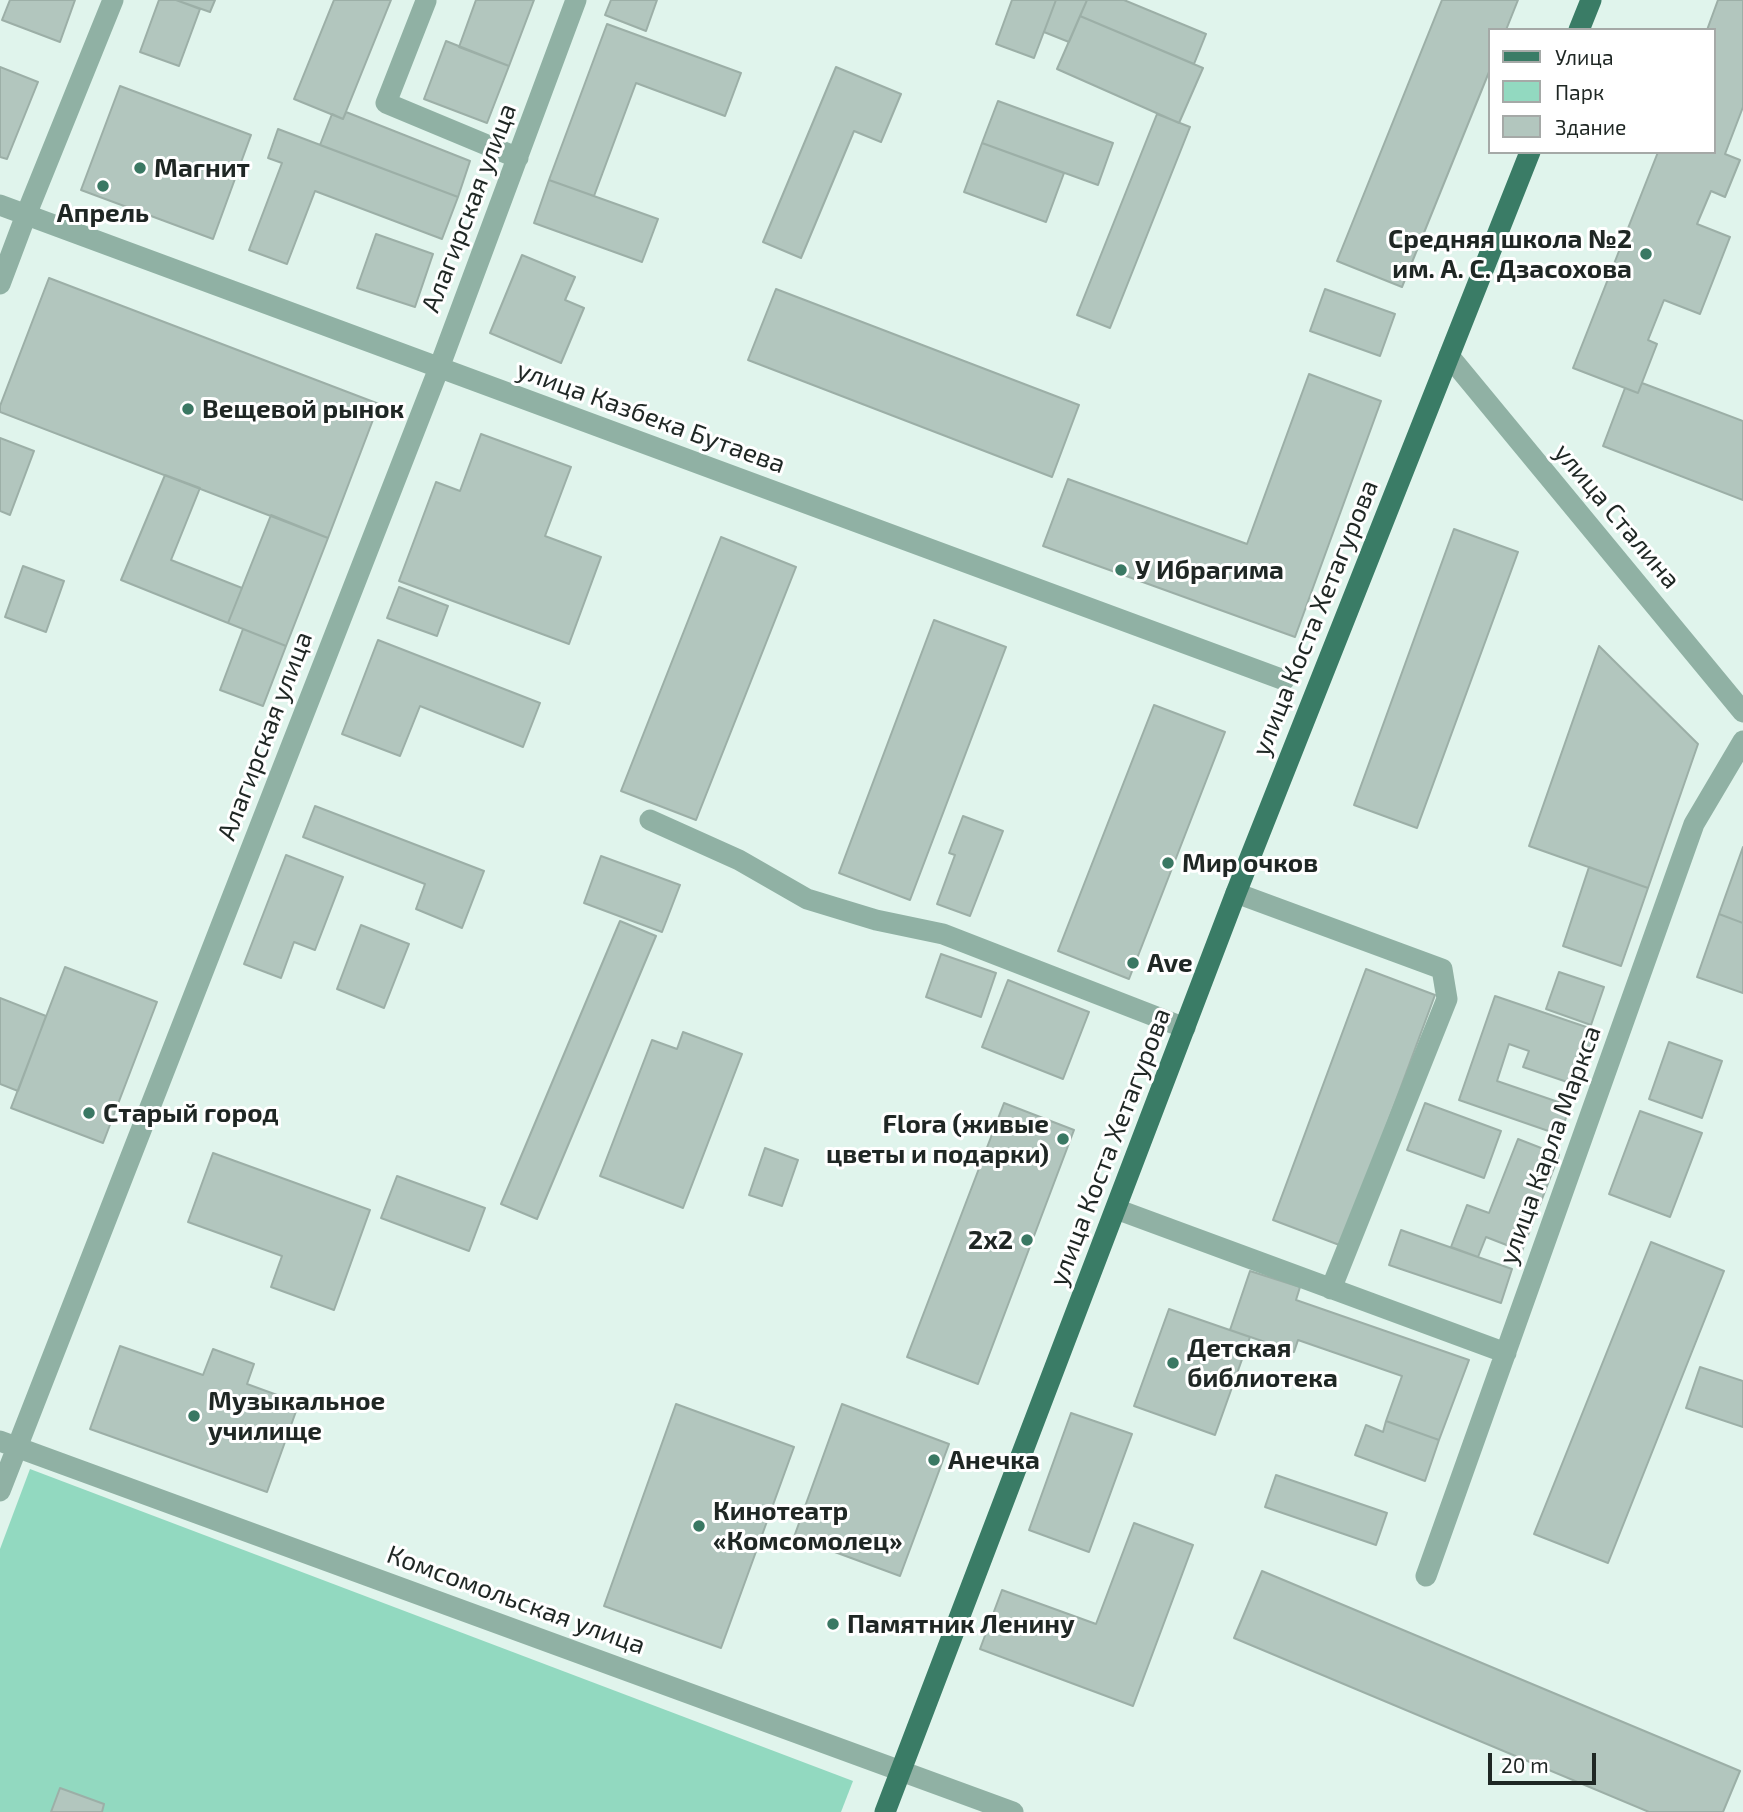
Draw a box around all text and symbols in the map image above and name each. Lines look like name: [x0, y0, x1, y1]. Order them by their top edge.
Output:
legend: [1488, 28, 1715, 154]
text: Улица: [1555, 44, 1614, 69]
text: Парк: [1555, 79, 1604, 104]
street label: Алагирская улица: [415, 99, 523, 317]
text: Здание: [1555, 114, 1626, 139]
place label: Магнит: [154, 152, 250, 184]
marker: Магнит: [132, 160, 148, 176]
marker: Апрель: [95, 178, 111, 194]
place label: Апрель: [57, 197, 149, 229]
place label: Средняя школа №2 им. А. С. Дзасохова: [1388, 223, 1632, 284]
marker: Средняя школа №2 им. А. С. Дзасохова: [1638, 246, 1654, 262]
street label: улица Казбека Бутаева: [512, 354, 790, 480]
place label: Вещевой рынок: [202, 393, 404, 425]
marker: Вещевой рынок: [180, 401, 196, 417]
street label: улица Сталина: [1547, 437, 1687, 595]
street label: улица Коста Хетагурова: [1245, 475, 1385, 761]
place label: У Ибрагима: [1135, 554, 1284, 586]
marker: У Ибрагима: [1113, 562, 1129, 578]
street label: Алагирская улица: [211, 627, 319, 845]
place label: Мир очков: [1182, 847, 1318, 879]
marker: Мир очков: [1160, 855, 1176, 871]
place label: Ave: [1147, 947, 1193, 979]
marker: Ave: [1125, 955, 1141, 971]
street label: улица Коста Хетагурова: [1043, 1004, 1177, 1290]
street label: улица Карла Маркса: [1492, 1021, 1608, 1269]
place label: Старый город: [103, 1097, 279, 1129]
marker: Старый город: [81, 1105, 97, 1121]
place label: Flora (живые цветы и подарки): [826, 1108, 1049, 1170]
marker: Flora (живые цветы и подарки): [1055, 1131, 1071, 1147]
place label: 2x2: [968, 1224, 1013, 1256]
marker: 2x2: [1019, 1232, 1035, 1248]
place label: Детская библиотека: [1187, 1332, 1338, 1394]
marker: Детская библиотека: [1165, 1355, 1181, 1371]
place label: Музыкальное училище: [208, 1385, 385, 1446]
marker: Музыкальное училище: [186, 1408, 202, 1424]
place label: Анечка: [948, 1444, 1040, 1476]
marker: Анечка: [926, 1452, 942, 1468]
place label: Кинотеатр «Комсомолец»: [713, 1495, 903, 1556]
marker: Кинотеатр «Комсомолец»: [691, 1518, 707, 1534]
street label: Комсомольская улица: [383, 1539, 649, 1661]
place label: Памятник Ленину: [847, 1608, 1075, 1640]
marker: Памятник Ленину: [825, 1616, 841, 1632]
scale bar: [1491, 1738, 1600, 1782]
text: 20 m: [1501, 1752, 1549, 1777]

